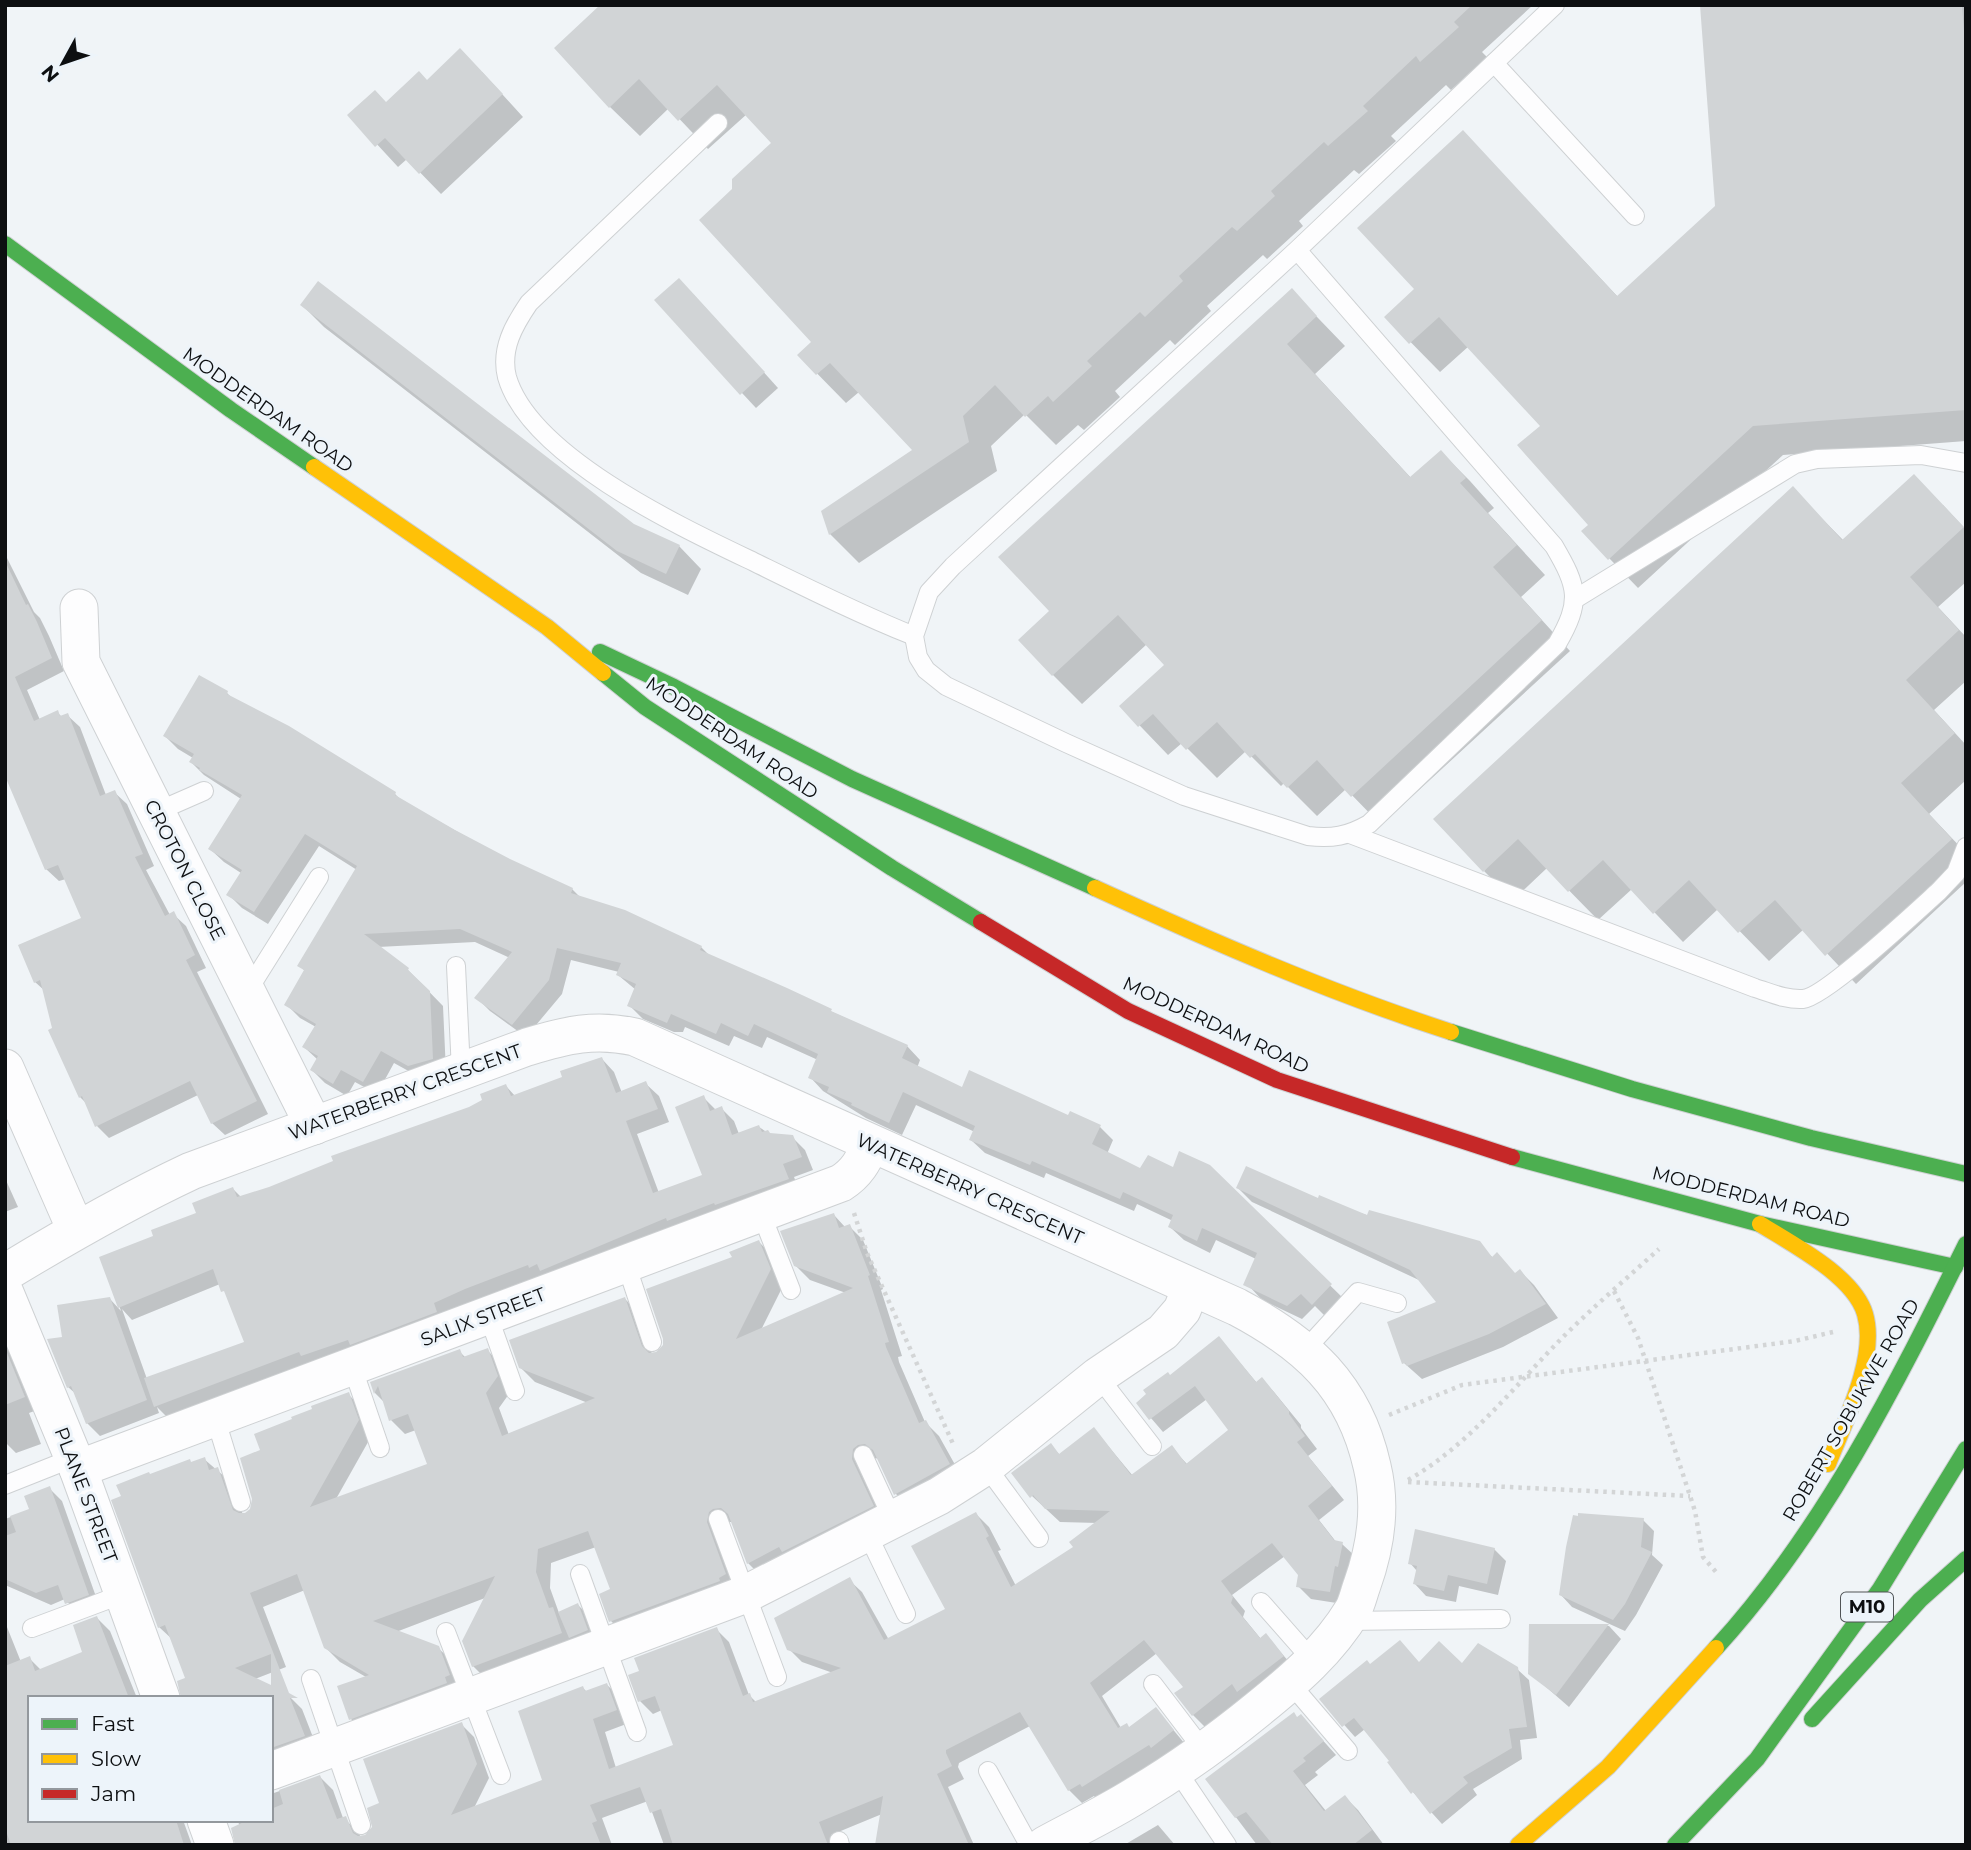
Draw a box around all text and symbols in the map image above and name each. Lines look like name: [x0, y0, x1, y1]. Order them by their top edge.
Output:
north arrow: [28, 28, 98, 98]
text: N: [37, 60, 64, 87]
street label: MODDERDAM ROAD: [178, 342, 358, 478]
street label: MODDERDAM ROAD: [641, 672, 823, 804]
street label: CROTON CLOSE: [140, 796, 230, 944]
street label: MODDERDAM ROAD: [1119, 972, 1313, 1078]
street label: WATERBERRY CRESCENT: [285, 1039, 525, 1145]
street label: WATERBERRY CRESCENT: [853, 1128, 1087, 1250]
street label: MODDERDAM ROAD: [1650, 1161, 1852, 1233]
street label: SALIX STREET: [417, 1283, 549, 1351]
street label: ROBERT SOBUKWE ROAD: [1778, 1295, 1924, 1525]
street label: PLANE STREET: [49, 1424, 123, 1566]
road number: M10: [1841, 1592, 1893, 1622]
legend: [28, 1696, 273, 1822]
text: Fast: [91, 1711, 135, 1736]
text: Slow: [91, 1746, 141, 1771]
text: Jam: [90, 1781, 136, 1806]

